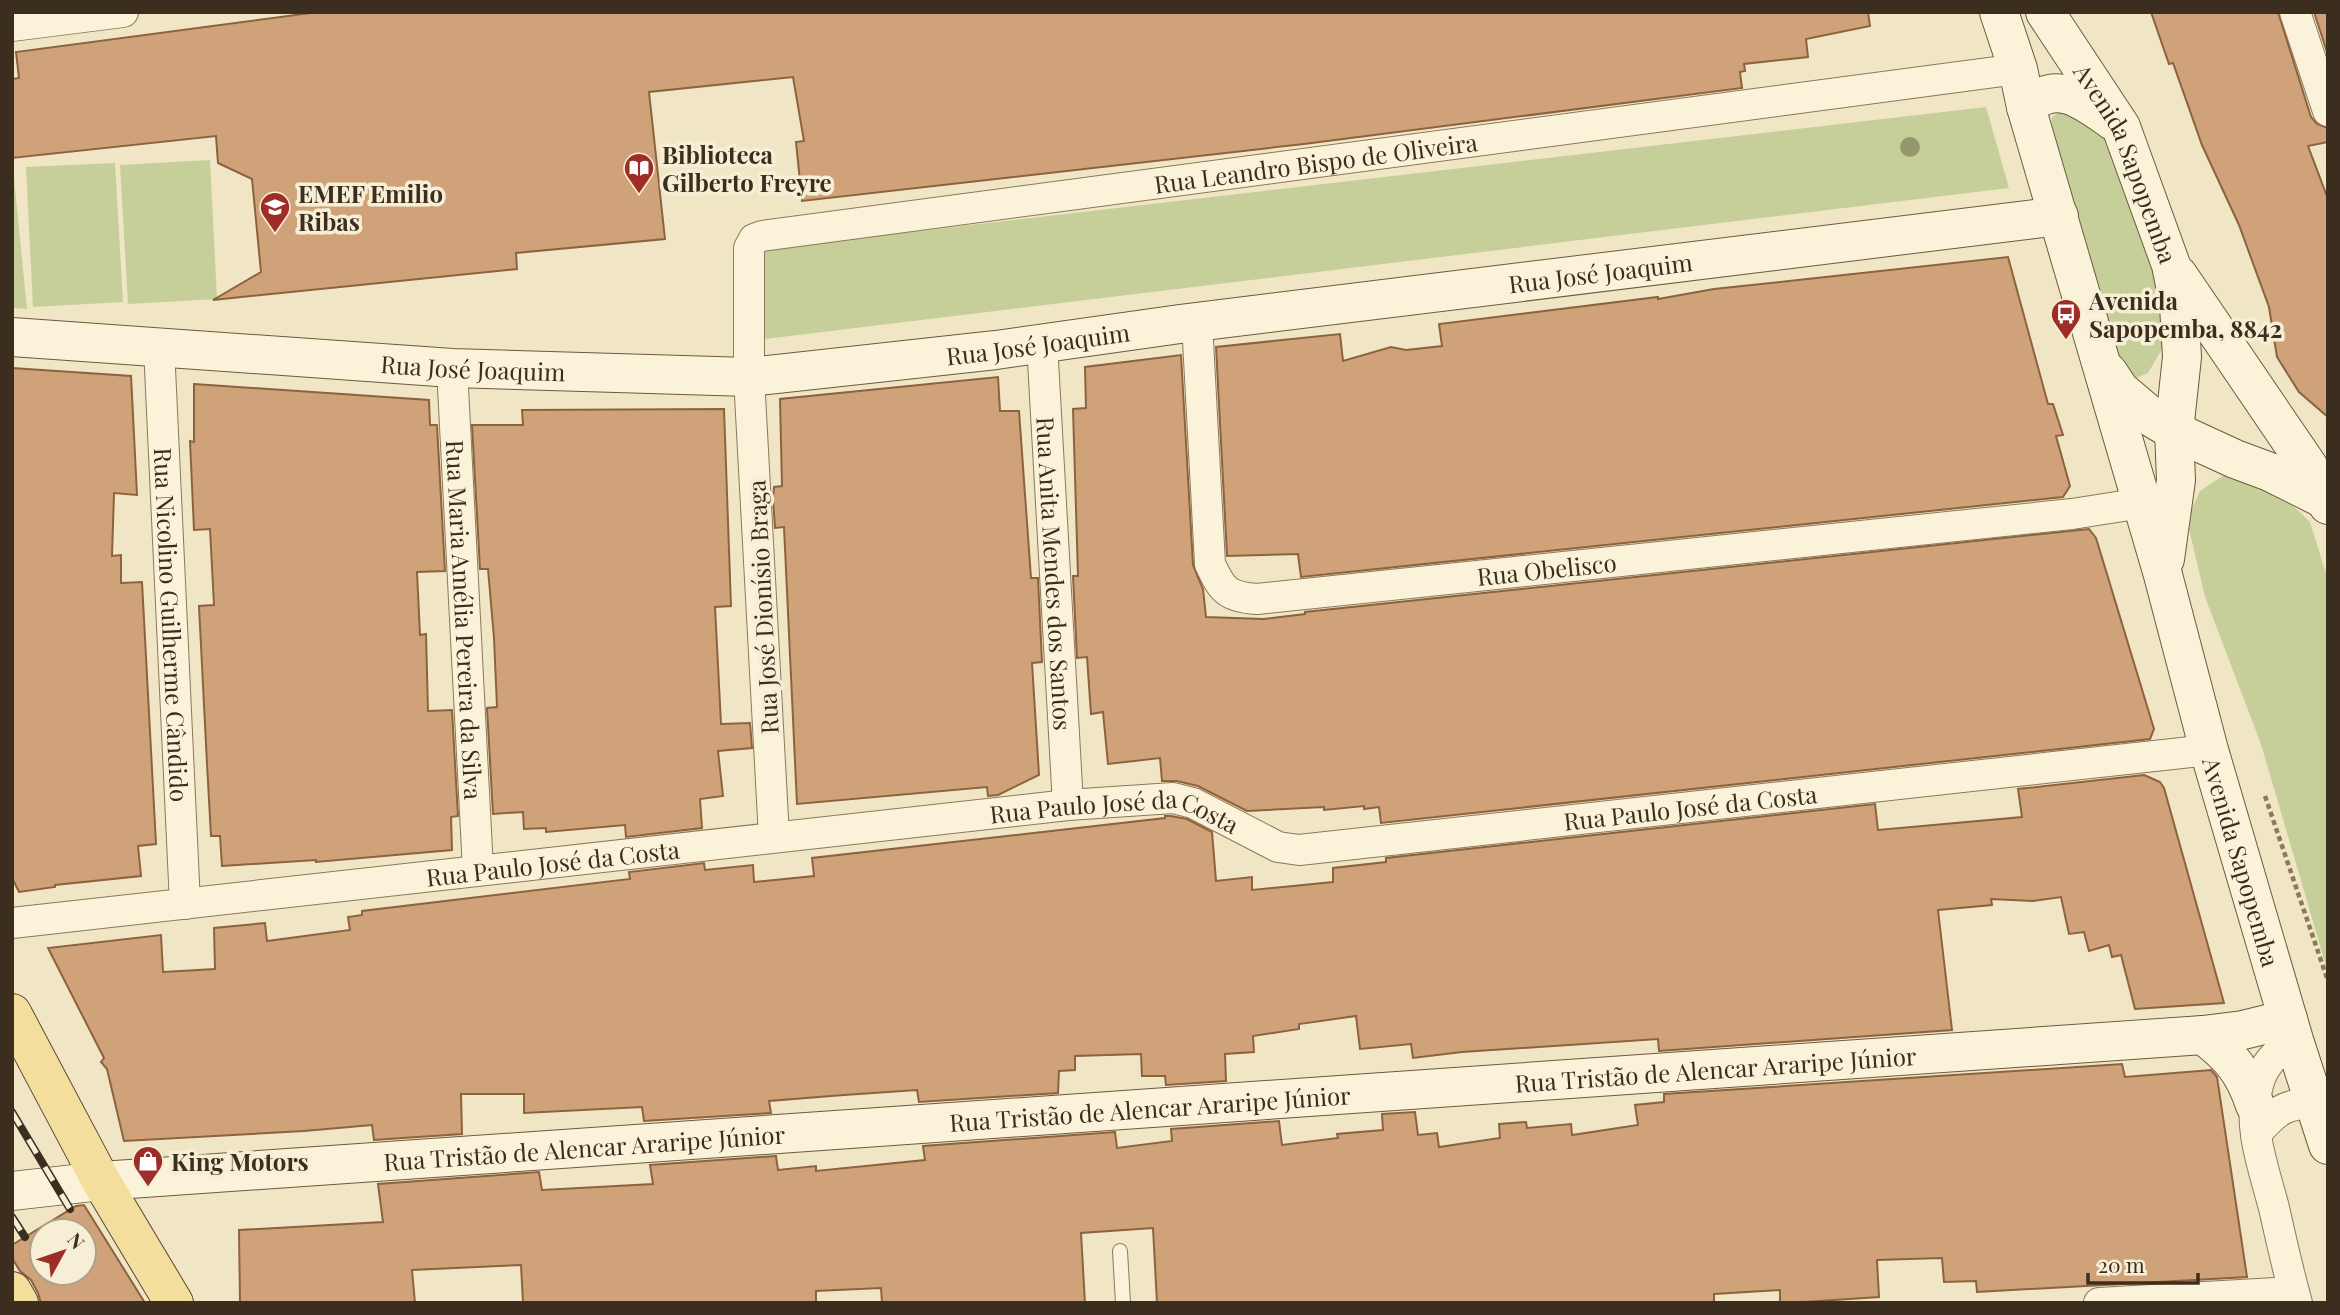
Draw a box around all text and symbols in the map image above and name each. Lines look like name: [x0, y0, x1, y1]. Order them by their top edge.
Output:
street label: Avenida Sapopemba: [2067, 56, 2185, 267]
street label: Rua Leandro Bispo de Oliveira: [1152, 125, 1479, 200]
place label: Biblioteca Gilberto Freyre: [662, 138, 832, 198]
library icon: Biblioteca Gilberto Freyre: [622, 151, 656, 195]
place label: EMEF Emilio Ribas: [298, 177, 443, 237]
school or university icon: EMEF Emilio Ribas: [258, 190, 292, 234]
street label: Rua José Joaquim: [1507, 245, 1694, 300]
place label: Avenida Sapopemba, 8842: [2088, 284, 2282, 344]
bus stop icon: Avenida Sapopemba, 8842: [2049, 297, 2083, 341]
street label: Rua José Joaquim: [944, 315, 1132, 371]
street label: Rua José Joaquim: [379, 347, 566, 387]
street label: Rua Anita Mendes dos Santos: [1030, 416, 1080, 731]
street label: Rua Maria Amélia Pereira da Silva: [440, 439, 490, 800]
street label: Rua Nicolino Guilherme Cândido: [148, 447, 196, 803]
street label: Rua José Dionísio Braga: [739, 479, 785, 735]
street label: Rua Obelisco: [1475, 546, 1618, 592]
street label: Avenida Sapopemba: [2196, 752, 2288, 970]
street label: Rua Paulo José da Costa: [1562, 777, 1819, 837]
street label: Rua Paulo José da Costa: [988, 782, 1245, 840]
street label: Rua Paulo José da Costa: [424, 833, 681, 893]
street label: Rua Tristão de Alencar Araripe Júnior: [1514, 1039, 1918, 1099]
street label: Rua Tristão de Alencar Araripe Júnior: [948, 1078, 1352, 1138]
street label: Rua Tristão de Alencar Araripe Júnior: [382, 1118, 786, 1177]
shop icon: King Motors: [131, 1144, 165, 1188]
place label: King Motors: [171, 1145, 309, 1177]
north arrow: [28, 1217, 98, 1287]
text: N: [62, 1227, 91, 1254]
scale bar: [2088, 1242, 2198, 1286]
text: 20 m: [2098, 1250, 2145, 1278]

